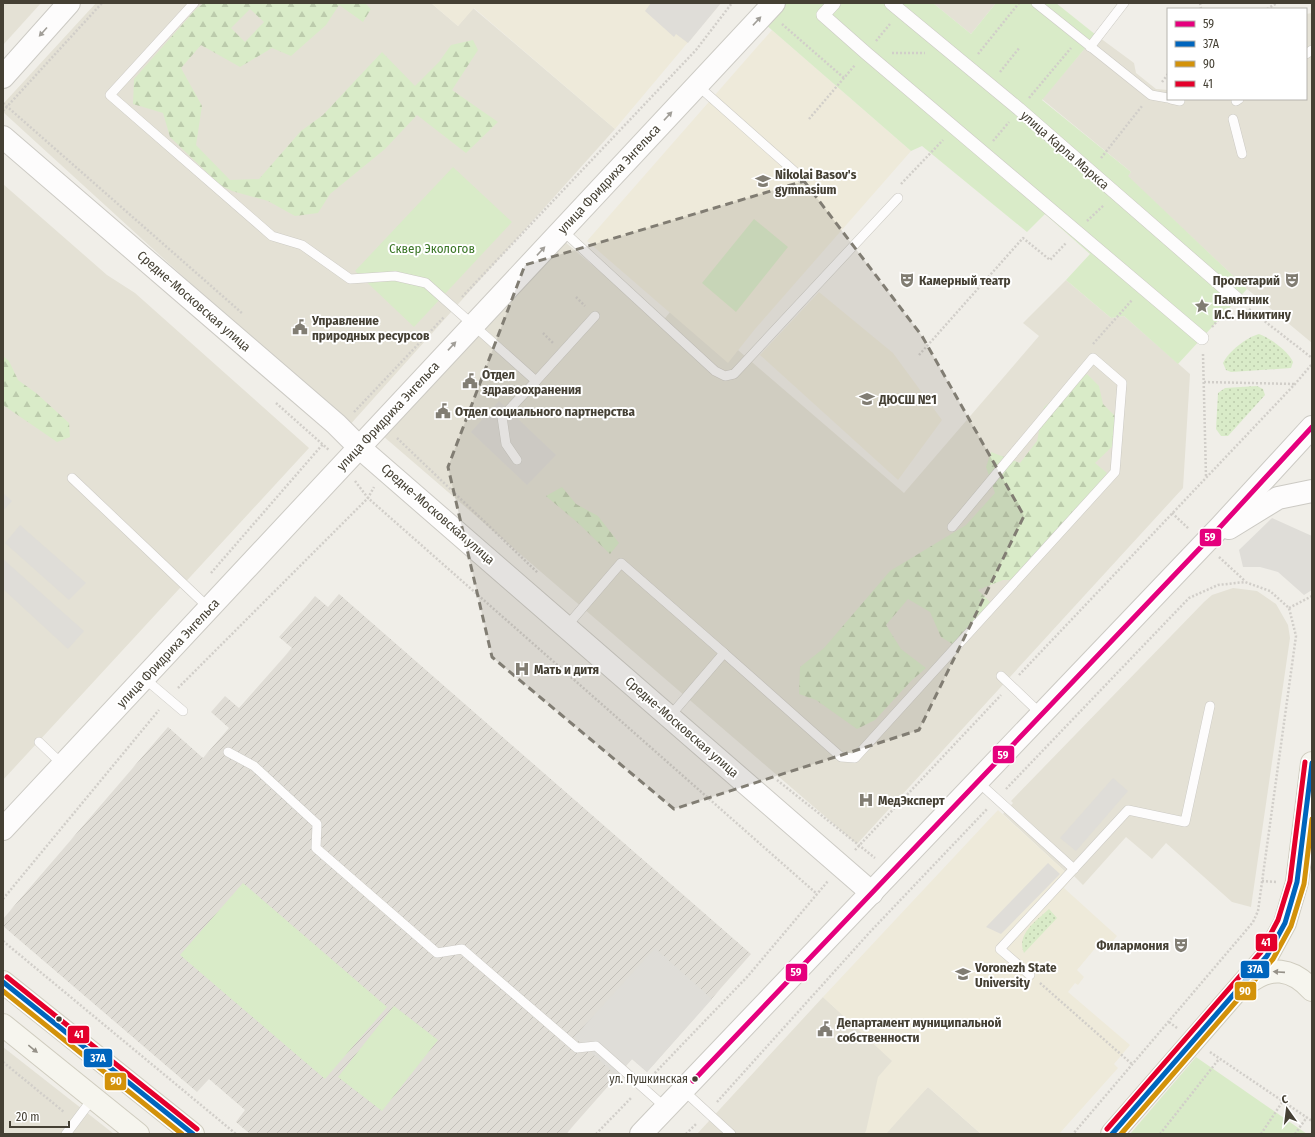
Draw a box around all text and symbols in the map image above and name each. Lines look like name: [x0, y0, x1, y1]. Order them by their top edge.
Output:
legend: [1167, 8, 1307, 100]
one-way arrow: [753, 16, 762, 26]
text: 59: [1203, 17, 1214, 31]
one-way arrow: [39, 27, 48, 37]
text: 37А: [1203, 37, 1220, 51]
text: 90: [1203, 57, 1215, 71]
text: 41: [1203, 77, 1213, 91]
street label: улица Карла Маркса: [1018, 108, 1112, 192]
one-way arrow: [664, 110, 673, 121]
street label: улица Фридриха Энгельса: [555, 122, 663, 236]
place label: Nikolai Basov's gymnasium: [775, 167, 857, 197]
school or university icon: Nikolai Basov's gymnasium: [754, 172, 772, 190]
park label: Сквер Экологов: [389, 241, 475, 256]
one-way arrow: [537, 246, 546, 256]
street label: Средне-Московская улица: [134, 248, 254, 354]
theatre icon: Камерный театр: [898, 271, 916, 289]
theatre icon: Пролетарий: [1283, 271, 1301, 289]
place label: Камерный театр: [919, 273, 1011, 288]
place label: Пролетарий: [1213, 273, 1280, 288]
place label: Памятник И.С. Никитину: [1214, 292, 1292, 322]
place icon: Памятник И.С. Никитину: [1193, 297, 1211, 315]
place label: Управление природных ресурсов: [311, 313, 430, 343]
public building icon: Управление природных ресурсов: [291, 318, 309, 336]
one-way arrow: [448, 341, 457, 351]
street label: улица Фридриха Энгельса: [334, 359, 442, 473]
place label: Отдел здравоохранения: [482, 367, 581, 397]
public building icon: Отдел здравоохранения: [461, 372, 479, 390]
school or university icon: ДЮСШ №1: [858, 390, 876, 408]
place label: ДЮСШ №1: [878, 392, 937, 407]
public building icon: Отдел социального партнерства: [434, 402, 452, 420]
place label: Отдел социального партнерства: [455, 404, 635, 419]
street label: Средне-Московская улица: [378, 461, 498, 567]
line badge: 59: [1199, 528, 1222, 547]
text: 59: [1205, 531, 1216, 544]
street label: улица Фридриха Энгельса: [114, 596, 222, 710]
hospital icon: Мать и дитя: [513, 660, 531, 678]
place label: Мать и дитя: [534, 662, 599, 677]
street label: Средне-Московская улица: [622, 674, 742, 780]
line badge: 59: [992, 745, 1015, 764]
text: 59: [998, 749, 1009, 762]
hospital icon: МедЭксперт: [857, 791, 875, 809]
place label: МедЭксперт: [878, 793, 945, 808]
line badge: 41: [1255, 933, 1278, 952]
theatre icon: Филармония: [1172, 936, 1190, 954]
text: 41: [1261, 936, 1271, 949]
place label: Филармония: [1096, 938, 1169, 953]
place label: Voronezh State University: [974, 960, 1057, 990]
line badge: 37А: [1240, 960, 1270, 979]
line badge: 59: [785, 963, 808, 982]
text: 37А: [1246, 963, 1264, 976]
school or university icon: Voronezh State University: [954, 965, 972, 983]
text: 59: [791, 966, 802, 979]
one-way arrow: [1273, 968, 1285, 975]
line badge: 90: [1234, 981, 1257, 1001]
text: 90: [1239, 985, 1251, 998]
unlabelled marker: [54, 1014, 64, 1024]
place label: Департамент муниципальной собственности: [836, 1015, 1002, 1045]
public building icon: Департамент муниципальной собственности: [816, 1020, 834, 1038]
line badge: 41: [67, 1025, 90, 1044]
text: 41: [74, 1028, 84, 1041]
one-way arrow: [28, 1045, 39, 1054]
line badge: 37А: [83, 1048, 113, 1068]
text: 37А: [89, 1052, 107, 1065]
line badge: 90: [104, 1072, 127, 1091]
place label: ул. Пушкинская: [609, 1072, 688, 1086]
marker: ул. Пушкинская: [690, 1074, 700, 1084]
text: 90: [110, 1075, 122, 1088]
north arrow: [1267, 1089, 1307, 1129]
text: С: [1280, 1093, 1289, 1107]
scale bar: [10, 1103, 69, 1129]
text: 20 m: [16, 1110, 40, 1124]

